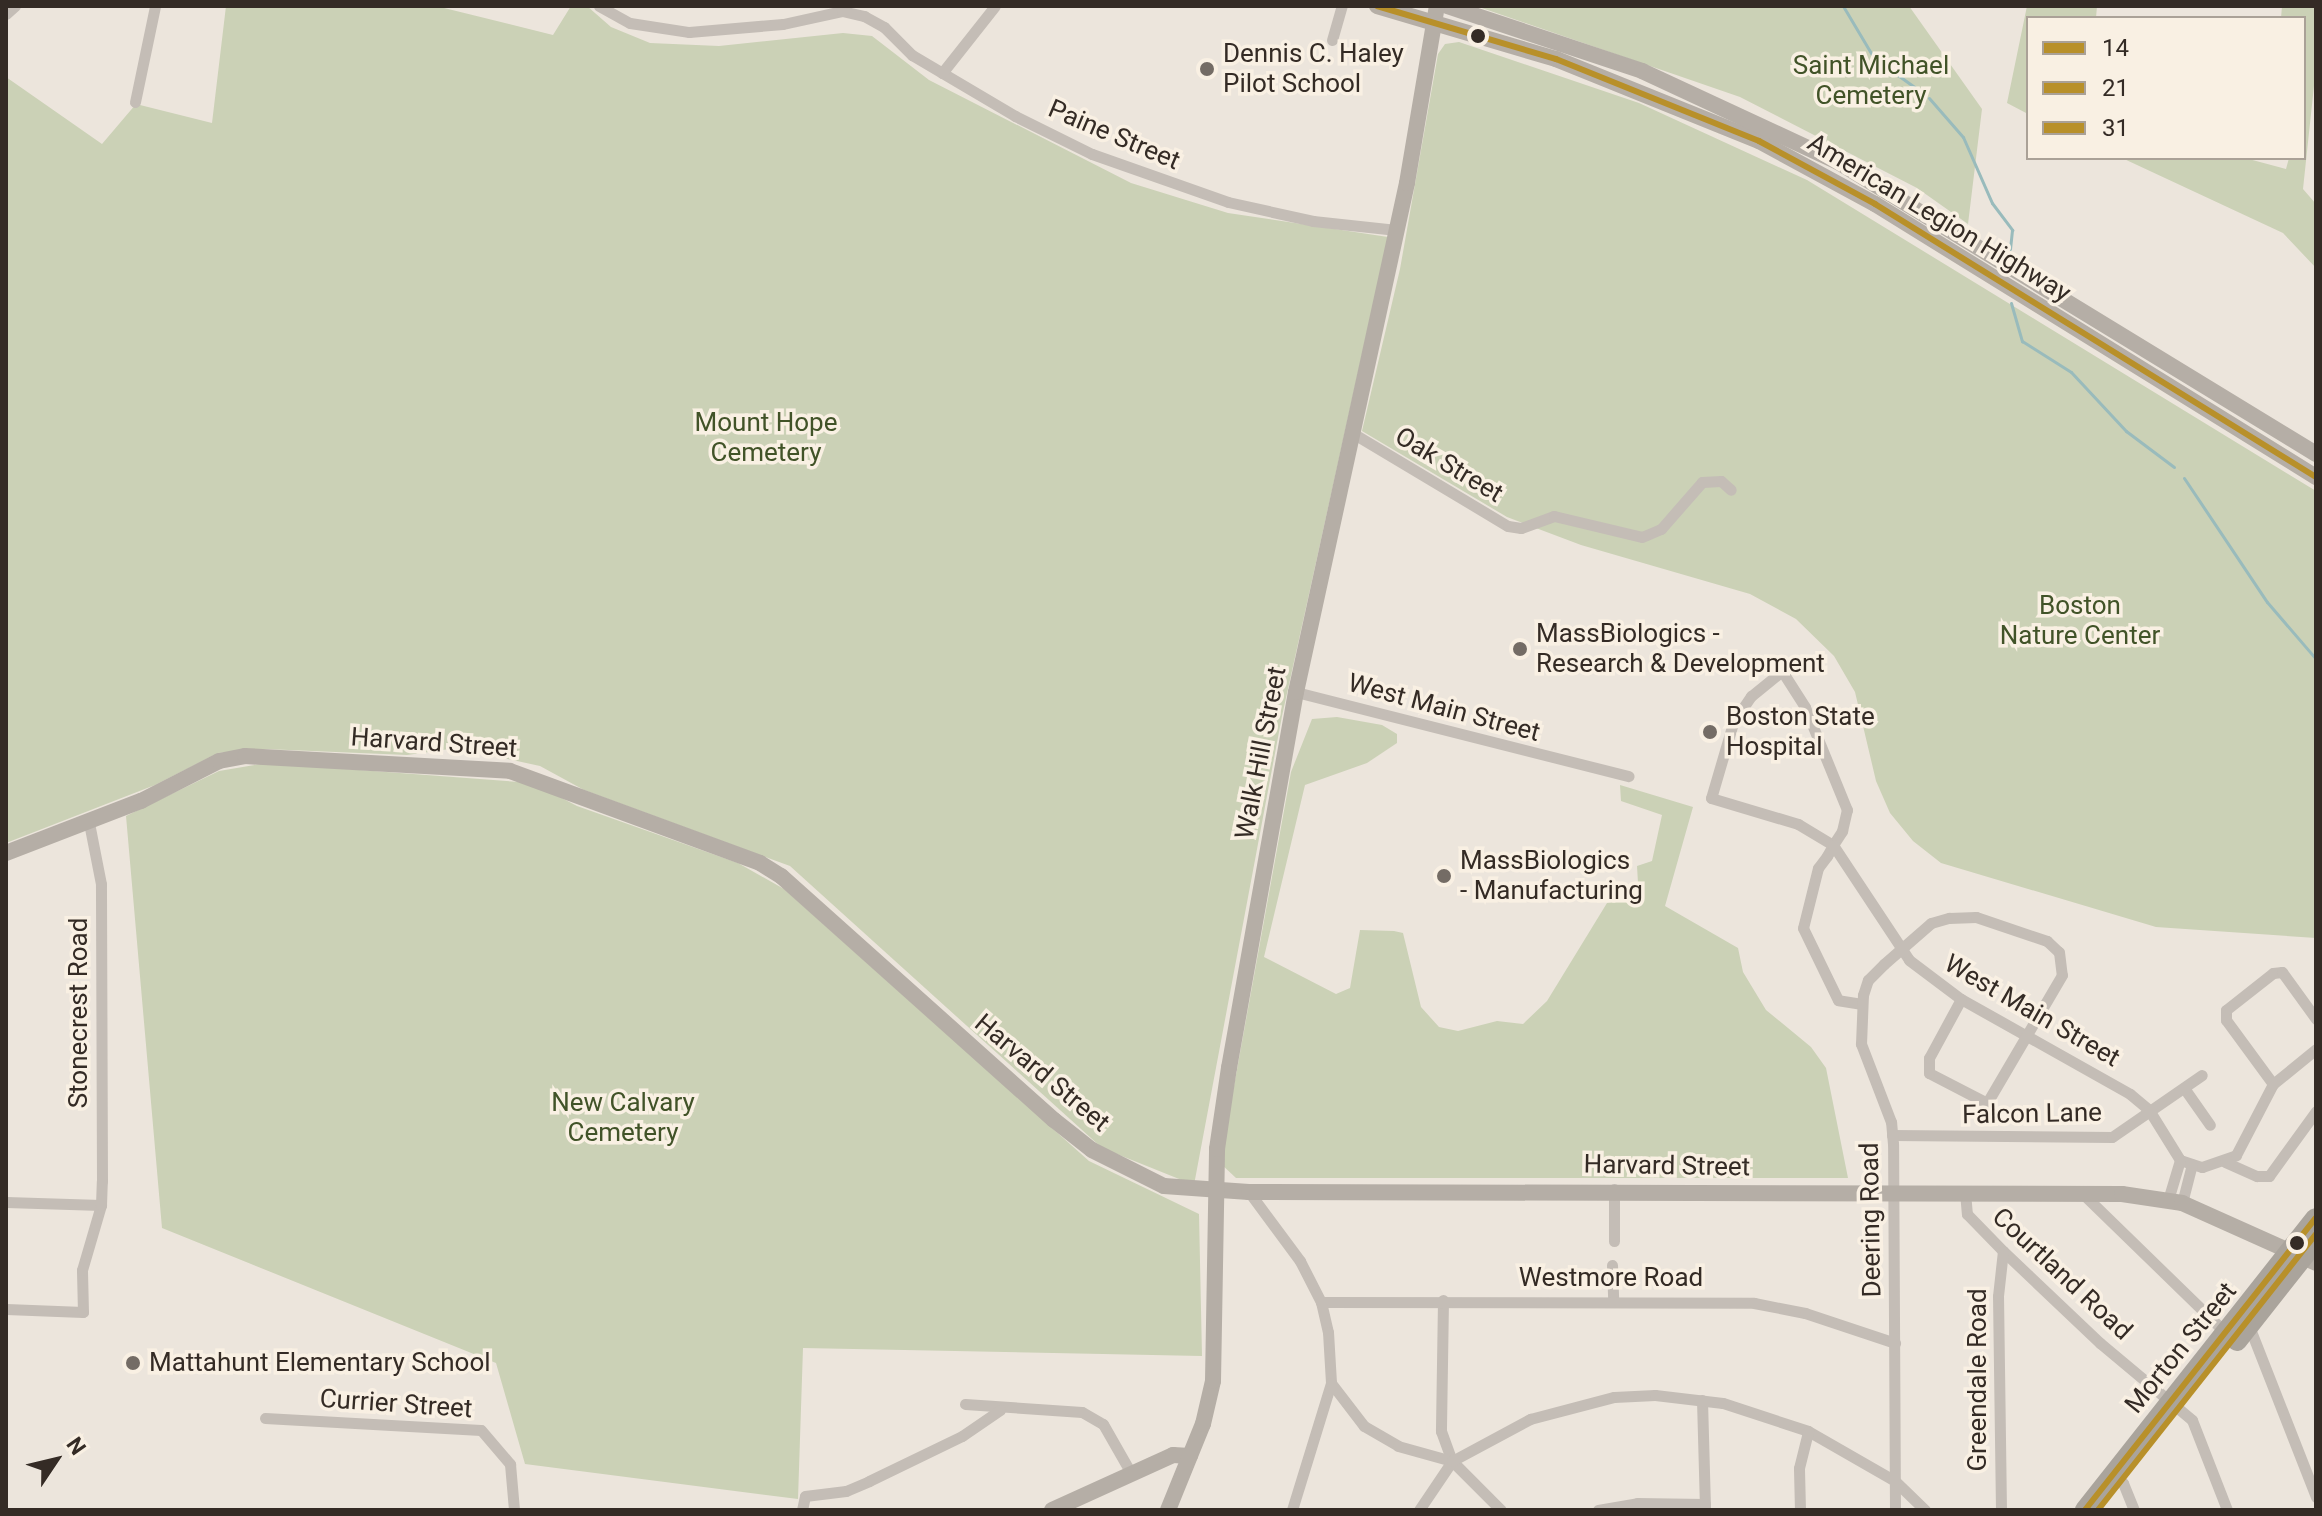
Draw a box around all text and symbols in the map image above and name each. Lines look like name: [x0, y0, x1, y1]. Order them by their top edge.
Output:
legend: [2026, 16, 2306, 160]
unlabelled marker: [1470, 28, 1486, 44]
text: 14: [2102, 34, 2129, 62]
place label: Dennis C. Haley Pilot School: [1223, 38, 1404, 100]
park label: Saint Michael Cemetery: [1793, 50, 1949, 112]
marker: Dennis C. Haley Pilot School: [1198, 60, 1216, 78]
text: 21: [2102, 74, 2129, 102]
street label: Paine Street: [1044, 93, 1184, 177]
text: 31: [2102, 114, 2129, 142]
street label: American Legion Highway: [1802, 127, 2076, 309]
park label: Mount Hope Cemetery: [695, 407, 837, 468]
street label: Oak Street: [1389, 421, 1509, 509]
park label: Boston Nature Center: [2000, 590, 2160, 652]
place label: MassBiologics - Research & Development: [1536, 618, 1825, 680]
marker: MassBiologics - Research & Development: [1511, 640, 1529, 658]
street label: Walk Hill Street: [1229, 664, 1293, 842]
street label: West Main Street: [1345, 667, 1543, 749]
place label: Boston State Hospital: [1726, 701, 1875, 762]
street label: Harvard Street: [350, 722, 518, 764]
marker: Boston State Hospital: [1701, 723, 1719, 741]
place label: MassBiologics - Manufacturing: [1460, 845, 1643, 906]
marker: MassBiologics - Manufacturing: [1435, 867, 1453, 885]
street label: Stonecrest Road: [63, 918, 95, 1108]
street label: West Main Street: [1939, 948, 2125, 1074]
street label: Harvard Street: [968, 1008, 1116, 1138]
park label: New Calvary Cemetery: [551, 1087, 695, 1148]
street label: Falcon Lane: [1962, 1097, 2102, 1131]
street label: Deering Road: [1854, 1142, 1888, 1298]
street label: Harvard Street: [1583, 1149, 1751, 1183]
street label: Courtland Road: [1986, 1201, 2138, 1347]
unlabelled marker: [2289, 1235, 2305, 1251]
street label: Westmore Road: [1519, 1262, 1703, 1294]
street label: Morton Street: [2119, 1276, 2243, 1420]
street label: Greendale Road: [1962, 1288, 1994, 1472]
place label: Mattahunt Elementary School: [149, 1347, 491, 1379]
marker: Mattahunt Elementary School: [124, 1354, 142, 1372]
street label: Currier Street: [319, 1383, 473, 1425]
north arrow: [16, 1420, 96, 1500]
text: N: [61, 1432, 91, 1459]

